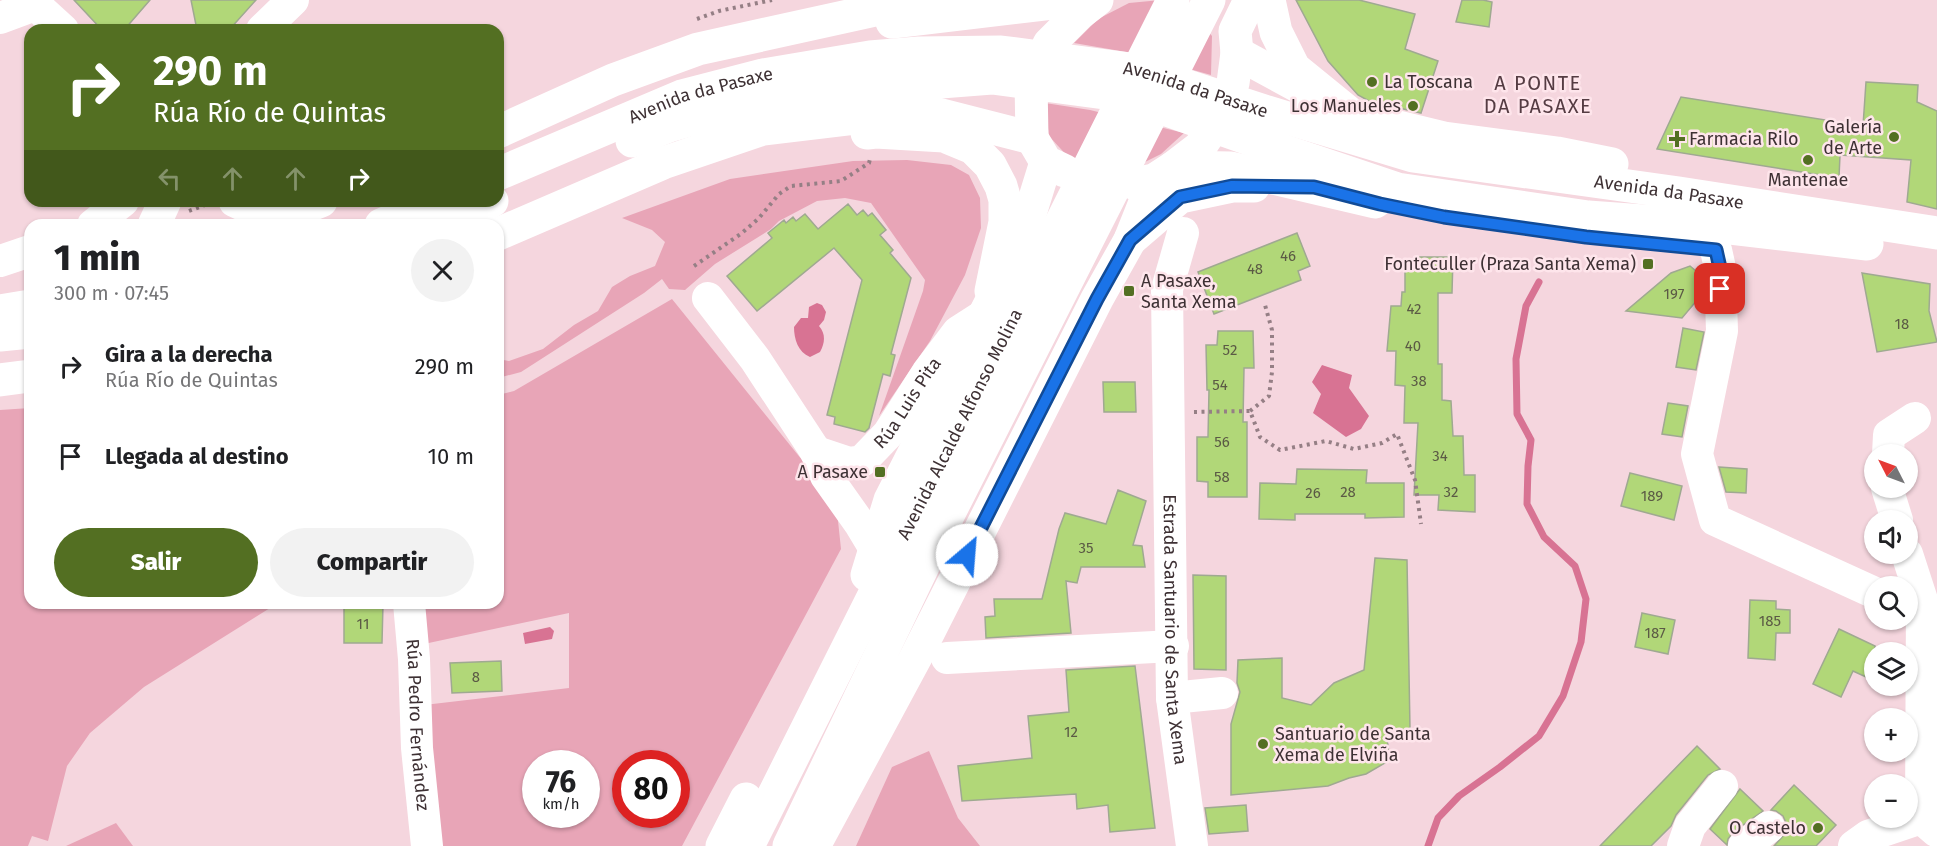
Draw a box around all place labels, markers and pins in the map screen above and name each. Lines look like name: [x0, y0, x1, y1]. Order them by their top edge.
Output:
place label: La Toscana: [1384, 71, 1473, 93]
marker: La Toscana: [1365, 75, 1379, 89]
place label: Los Manueles: [1291, 95, 1401, 117]
marker: Los Manueles: [1406, 99, 1420, 113]
place label: Galería de Arte: [1823, 116, 1882, 159]
place label: Farmacia Rilo: [1689, 128, 1799, 150]
marker: Galería de Arte: [1887, 130, 1901, 144]
marker: Farmacia Rilo: [1670, 132, 1684, 146]
marker: Mantenae: [1801, 153, 1815, 167]
place label: Mantenae: [1768, 169, 1848, 191]
place label: Fonteculler (Praza Santa Xema): [1384, 253, 1636, 275]
marker: Fonteculler (Praza Santa Xema): [1641, 257, 1655, 271]
pin: [1694, 263, 1745, 314]
place label: A Pasaxe, Santa Xema: [1141, 270, 1237, 313]
marker: A Pasaxe, Santa Xema: [1122, 284, 1136, 298]
place label: A Pasaxe: [797, 461, 868, 483]
marker: A Pasaxe: [873, 465, 887, 479]
place label: Santuario de Santa Xema de Elviña: [1275, 723, 1431, 766]
marker: Santuario de Santa Xema de Elviña: [1256, 737, 1270, 751]
place label: O Castelo: [1729, 817, 1806, 839]
marker: O Castelo: [1811, 821, 1825, 835]

